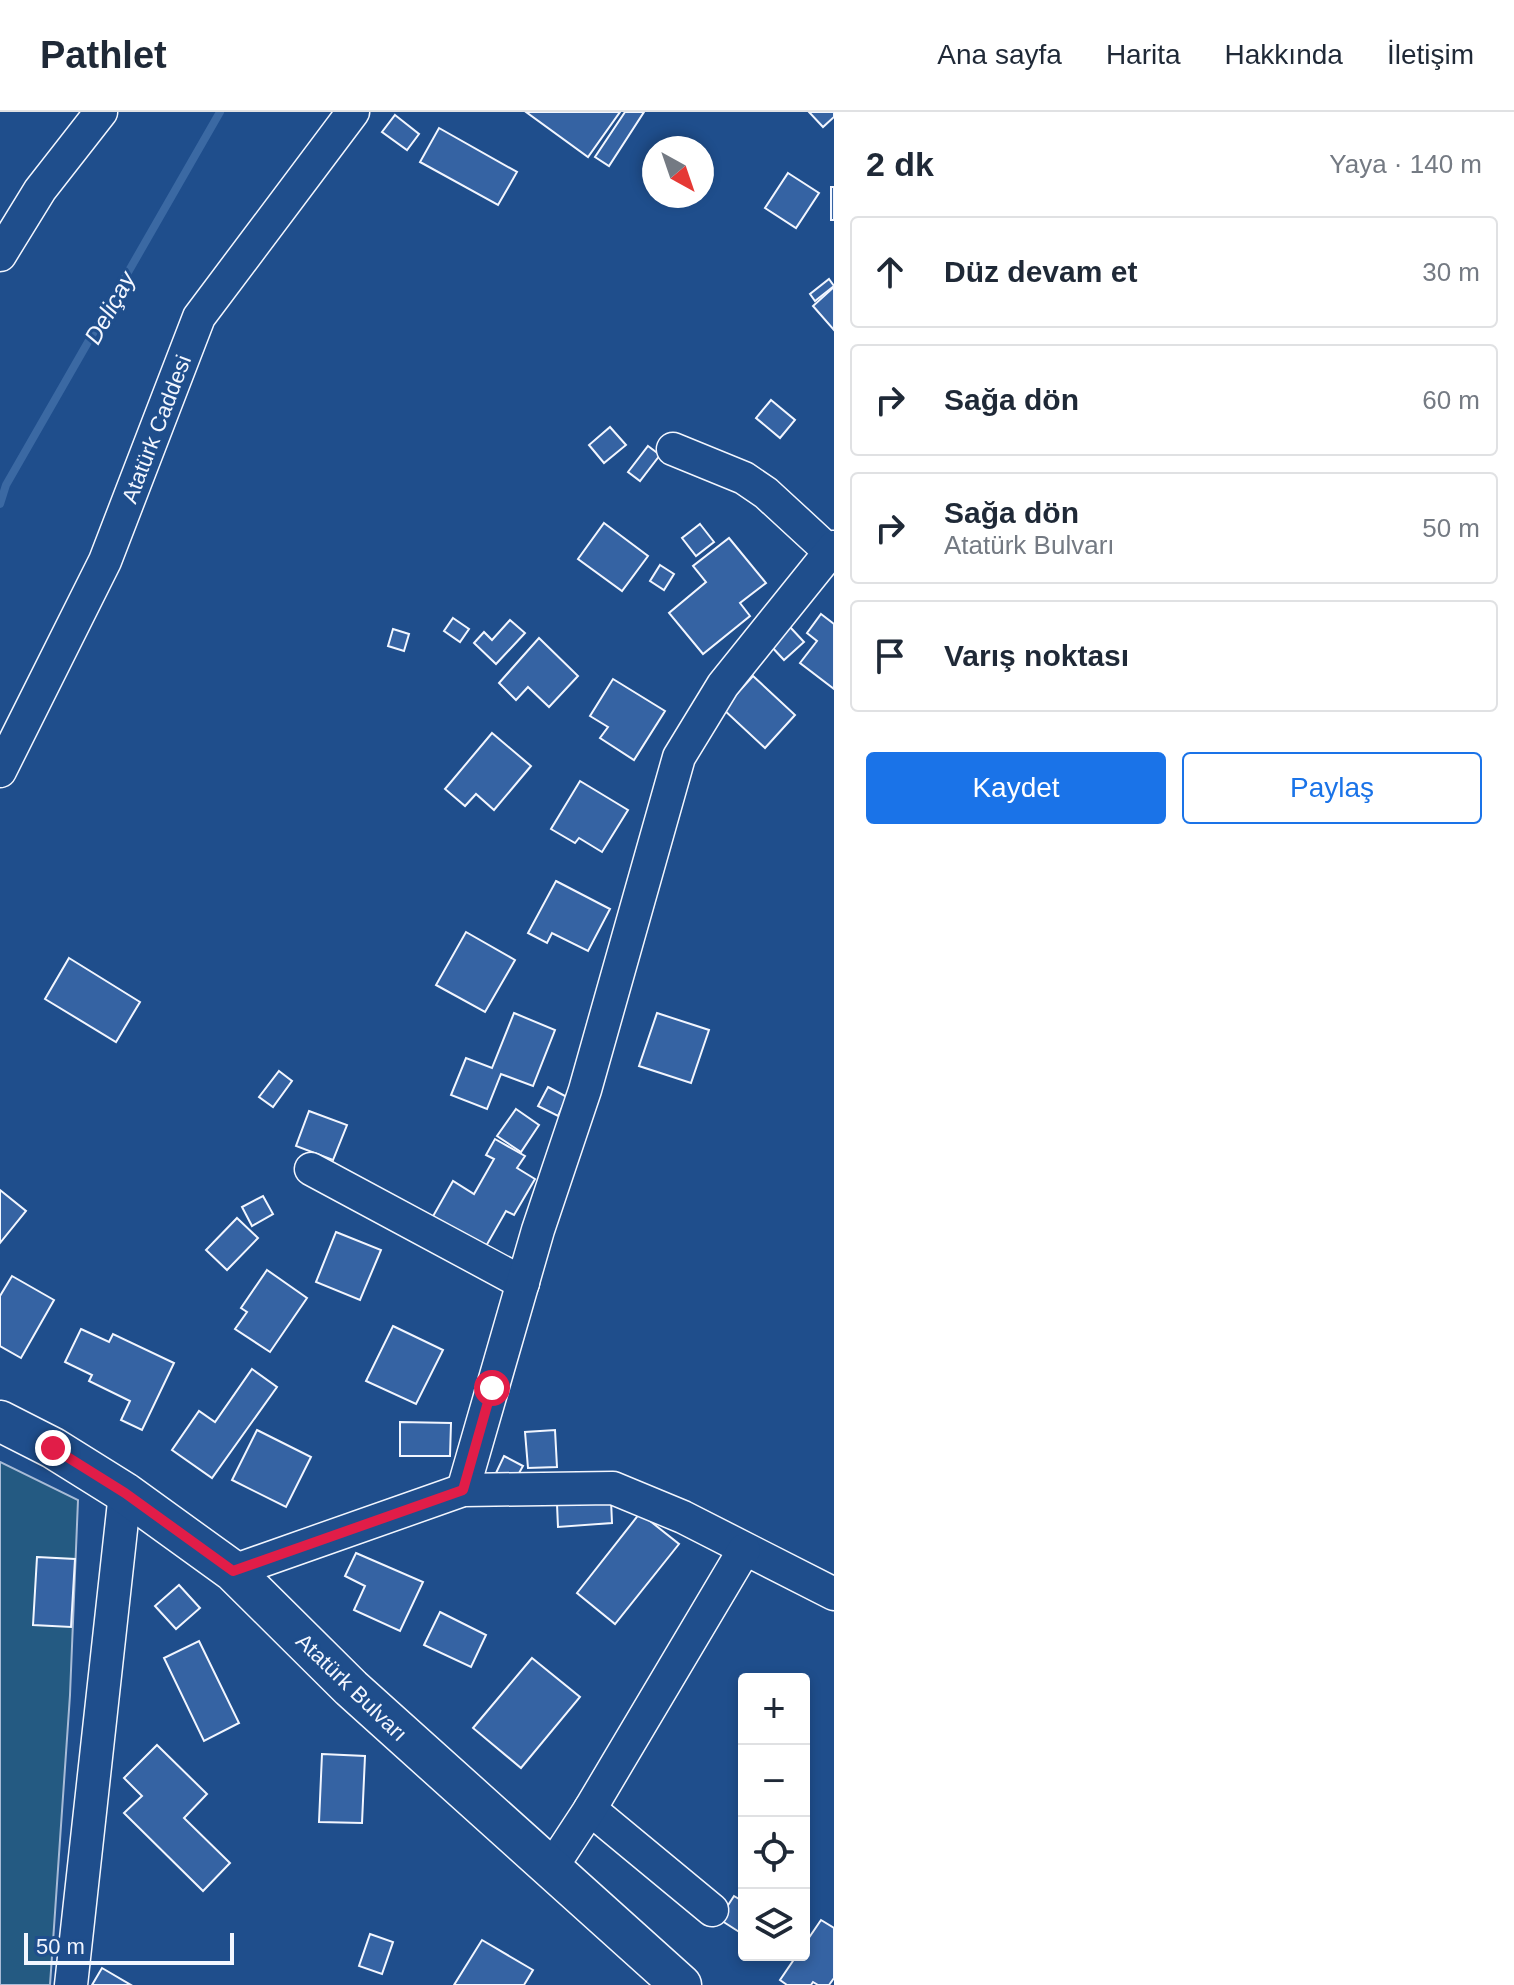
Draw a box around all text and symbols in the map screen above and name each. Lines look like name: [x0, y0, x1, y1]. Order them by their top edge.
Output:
text: Pathlet: [40, 34, 167, 76]
text: Ana sayfa: [937, 39, 1062, 70]
text: Harita: [1106, 39, 1181, 70]
text: Hakkında: [1225, 39, 1343, 70]
text: İletişim: [1387, 39, 1474, 70]
north arrow: [642, 136, 714, 208]
text: 2 dk: [866, 145, 934, 183]
text: Yaya · 140 m: [1329, 149, 1482, 179]
icon: ahead: [868, 250, 912, 294]
text: Düz devam et: [944, 255, 1137, 288]
text: 30 m: [1422, 257, 1480, 287]
water label: Deliçay: [79, 265, 141, 349]
street label: Atatürk Caddesi: [117, 352, 196, 507]
icon: right: [868, 378, 912, 422]
text: Sağa dön: [944, 383, 1079, 416]
text: 60 m: [1422, 385, 1480, 415]
text: Sağa dön: [944, 496, 1079, 529]
icon: right: [868, 506, 912, 550]
text: 50 m: [1422, 513, 1480, 543]
text: Atatürk Bulvarı: [944, 530, 1115, 560]
icon: arrive: [868, 634, 912, 678]
text: Varış noktası: [944, 639, 1129, 672]
button: Kaydet: [866, 752, 1166, 824]
button: Paylaş: [1182, 752, 1482, 824]
route start: [474, 1370, 510, 1406]
route end: [35, 1430, 71, 1466]
street label: Atatürk Bulvarı: [291, 1628, 412, 1746]
map controls: [738, 1673, 810, 1961]
button: +: [738, 1673, 810, 1745]
button: −: [738, 1745, 810, 1817]
button: locate: [738, 1817, 810, 1889]
button: layers: [738, 1889, 810, 1961]
scale bar: [24, 1929, 234, 1965]
text: 50 m: [36, 1934, 85, 1959]

